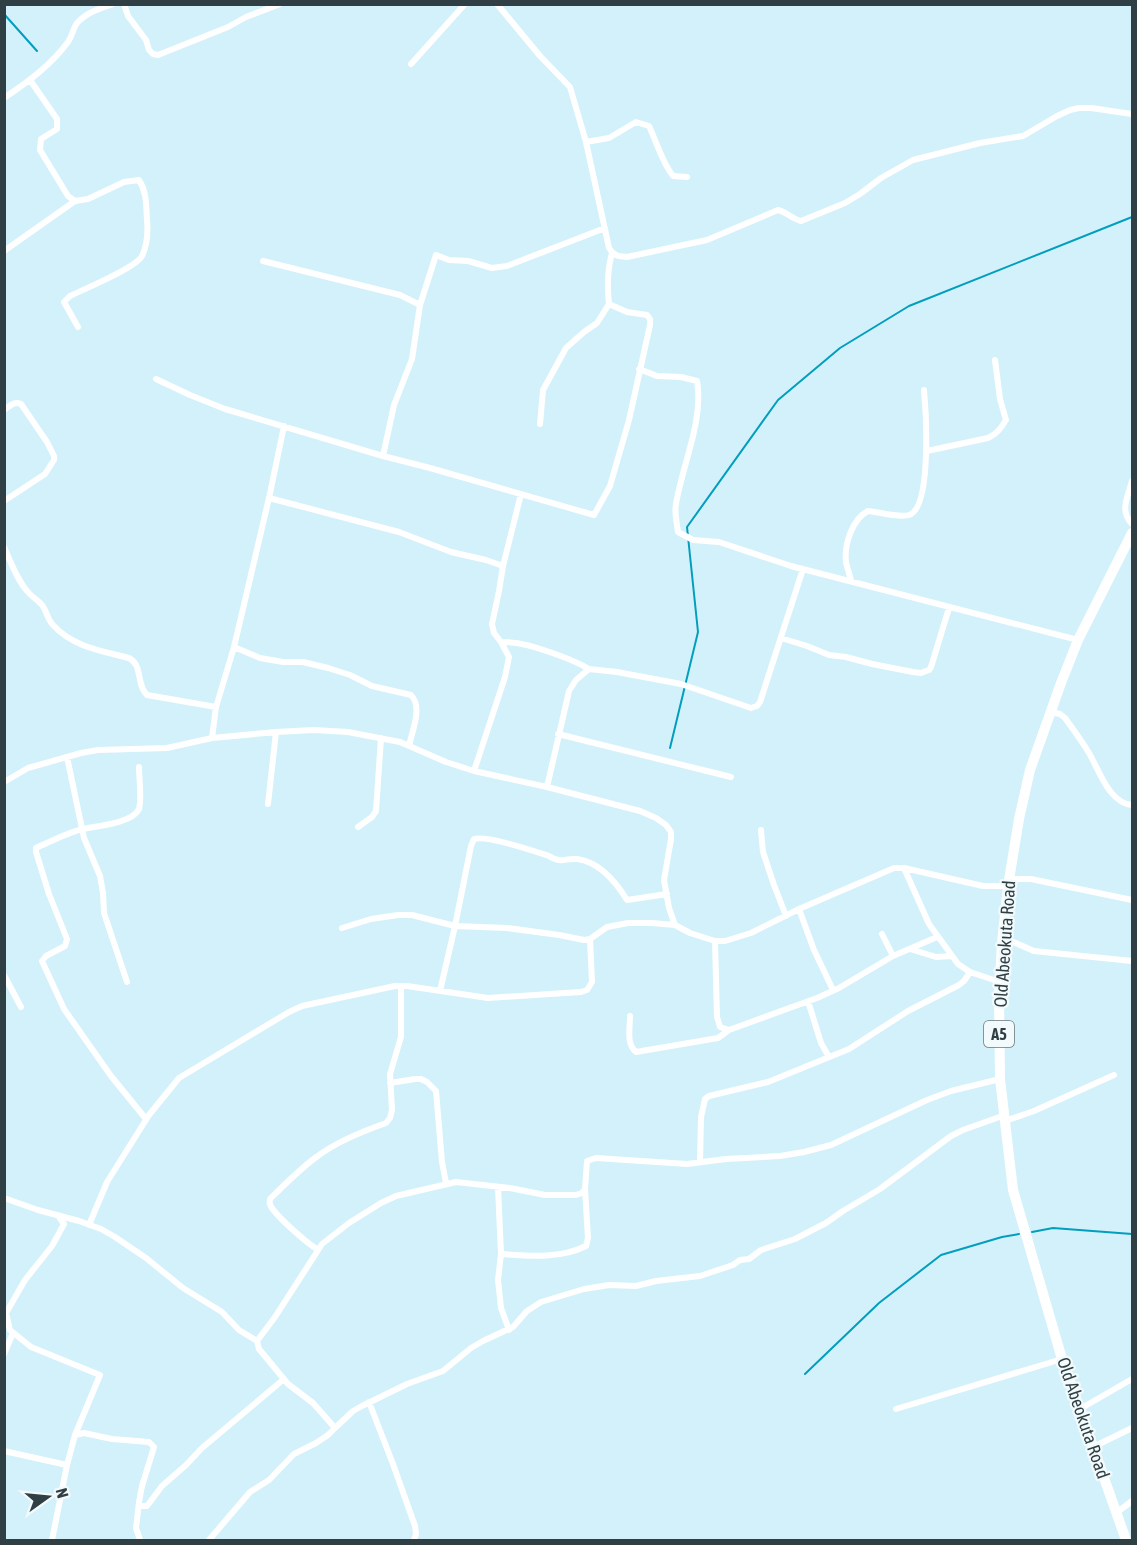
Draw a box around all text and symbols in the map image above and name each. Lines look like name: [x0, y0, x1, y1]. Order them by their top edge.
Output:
street label: Old Abeokuta Road: [990, 880, 1019, 1008]
road number: A5: [984, 1021, 1014, 1047]
street label: Old Abeokuta Road: [1053, 1354, 1114, 1481]
north arrow: [18, 1467, 78, 1527]
text: N: [53, 1486, 72, 1500]

